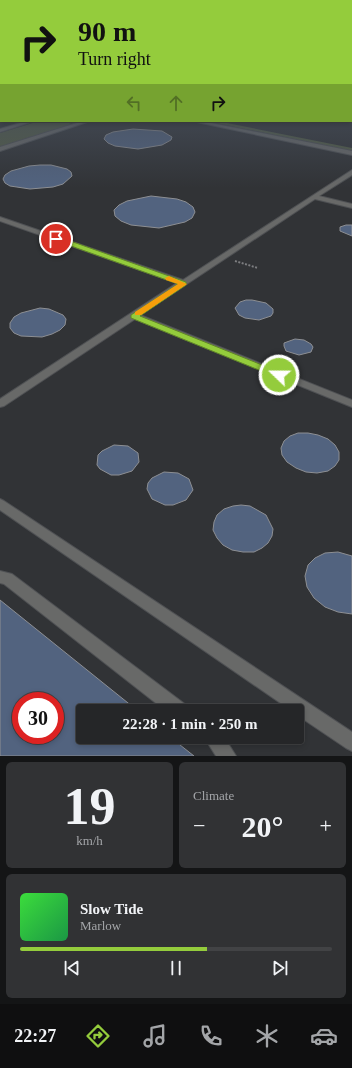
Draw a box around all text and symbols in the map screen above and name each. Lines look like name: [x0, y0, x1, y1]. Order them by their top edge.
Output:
icon: right: [12, 16, 64, 68]
text: 90 m: [78, 16, 136, 47]
text: Turn right: [78, 49, 151, 69]
icon: left: [123, 92, 145, 114]
icon: ahead: [165, 92, 187, 114]
icon: right: [207, 92, 229, 114]
pin: [39, 222, 73, 256]
icon: arrive: [45, 228, 67, 250]
position arrow: [258, 354, 300, 396]
speed limit sign: 30: [12, 692, 64, 744]
text: 22:28 · 1 min · 250 m: [123, 716, 258, 732]
text: 19: [64, 778, 116, 835]
text: Climate: [193, 788, 234, 803]
text: 20°: [242, 810, 284, 843]
text: −: [193, 813, 205, 838]
text: +: [320, 813, 332, 838]
text: km/h: [76, 833, 103, 848]
text: Slow Tide: [80, 901, 143, 917]
text: Marlow: [80, 918, 121, 933]
icon: previous: [61, 957, 83, 979]
icon: pause: [165, 957, 187, 979]
icon: next: [269, 957, 291, 979]
icon: directions: [84, 1022, 112, 1050]
icon: music: [141, 1022, 169, 1050]
icon: phone: [197, 1022, 225, 1050]
icon: climate: [253, 1022, 281, 1050]
icon: car: [310, 1022, 338, 1050]
text: 22:27: [14, 1026, 56, 1046]

